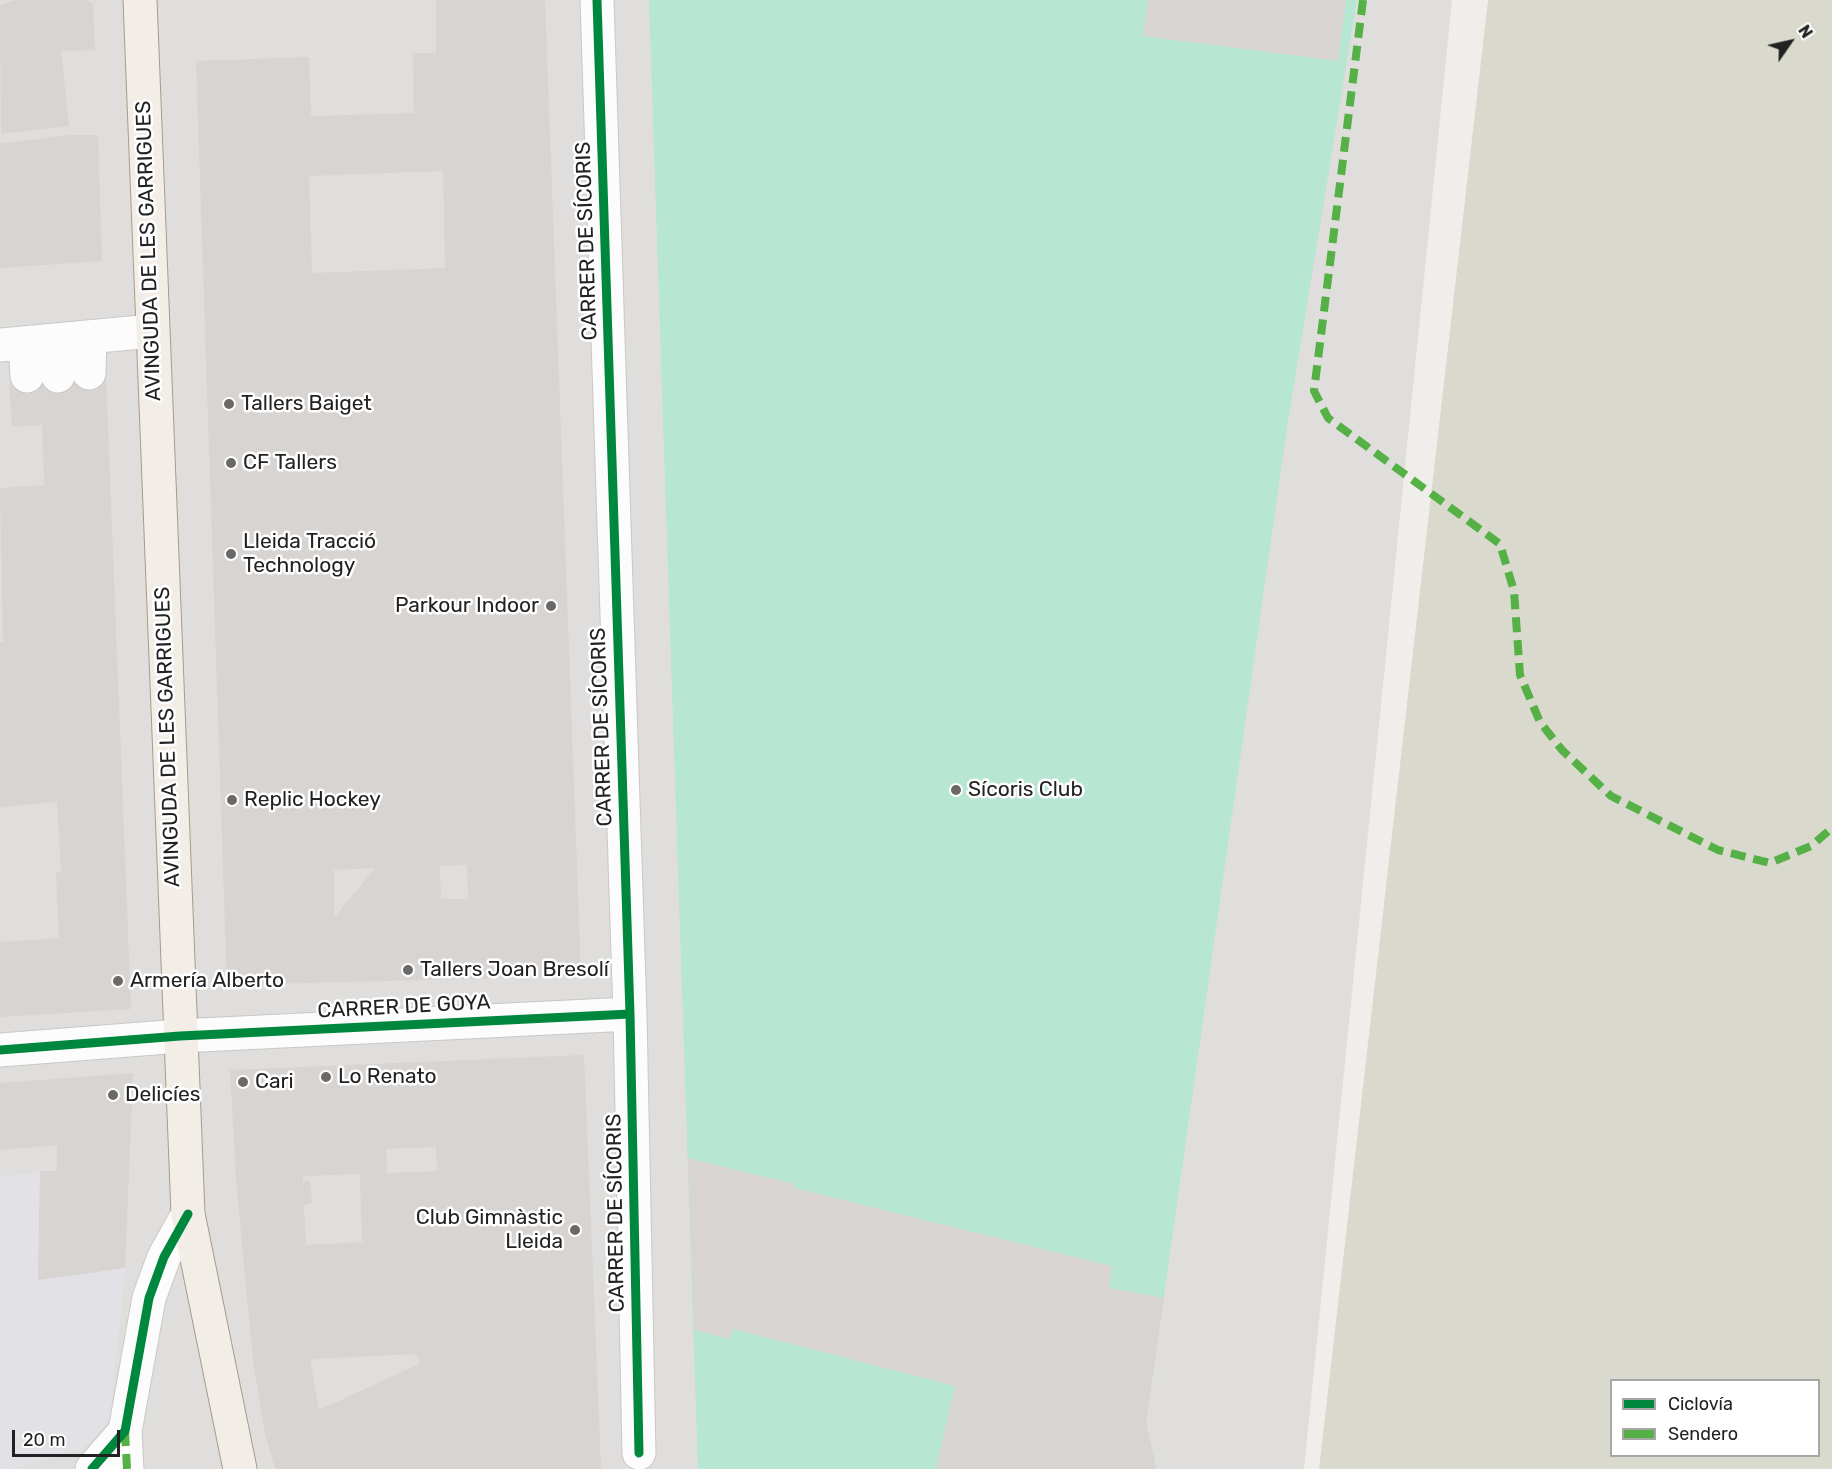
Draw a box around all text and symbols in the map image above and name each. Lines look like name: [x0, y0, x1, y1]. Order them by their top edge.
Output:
north arrow: [1760, 12, 1820, 72]
text: N: [1794, 22, 1816, 42]
street label: AVINGUDA DE LES GARRIGUES: [131, 100, 167, 402]
street label: CARRER DE SÍCORIS: [571, 141, 603, 341]
place label: Tallers Baiget: [241, 391, 372, 417]
marker: Tallers Baiget: [222, 397, 236, 411]
place label: CF Tallers: [243, 450, 337, 476]
marker: CF Tallers: [224, 456, 238, 470]
place label: Lleida Tracció Technology: [243, 529, 376, 579]
marker: Lleida Tracció Technology: [224, 547, 238, 561]
street label: AVINGUDA DE LES GARRIGUES: [150, 586, 186, 888]
place label: Parkour Indoor: [395, 593, 539, 619]
marker: Parkour Indoor: [544, 599, 558, 613]
street label: CARRER DE SÍCORIS: [586, 627, 618, 827]
place label: Sícoris Club: [968, 777, 1083, 803]
marker: Sícoris Club: [949, 783, 963, 797]
place label: Replic Hockey: [244, 787, 381, 813]
marker: Replic Hockey: [225, 793, 239, 807]
place label: Tallers Joan Bresolí: [420, 957, 609, 983]
marker: Tallers Joan Bresolí: [401, 963, 415, 977]
place label: Armería Alberto: [130, 968, 284, 994]
marker: Armería Alberto: [111, 974, 125, 988]
street label: CARRER DE GOYA: [317, 990, 491, 1024]
place label: Lo Renato: [338, 1064, 437, 1090]
place label: Cari: [255, 1069, 294, 1095]
marker: Lo Renato: [319, 1070, 333, 1084]
marker: Cari: [236, 1075, 250, 1089]
place label: Delicíes: [125, 1082, 201, 1108]
marker: Delicíes: [106, 1088, 120, 1102]
street label: CARRER DE SÍCORIS: [602, 1113, 630, 1313]
place label: Club Gimnàstic Lleida: [416, 1205, 563, 1255]
marker: Club Gimnàstic Lleida: [568, 1223, 582, 1237]
legend: [1610, 1379, 1820, 1457]
text: Ciclovía: [1668, 1393, 1733, 1415]
scale bar: [15, 1418, 123, 1456]
text: Sendero: [1668, 1423, 1738, 1445]
text: 20 m: [23, 1429, 65, 1451]

